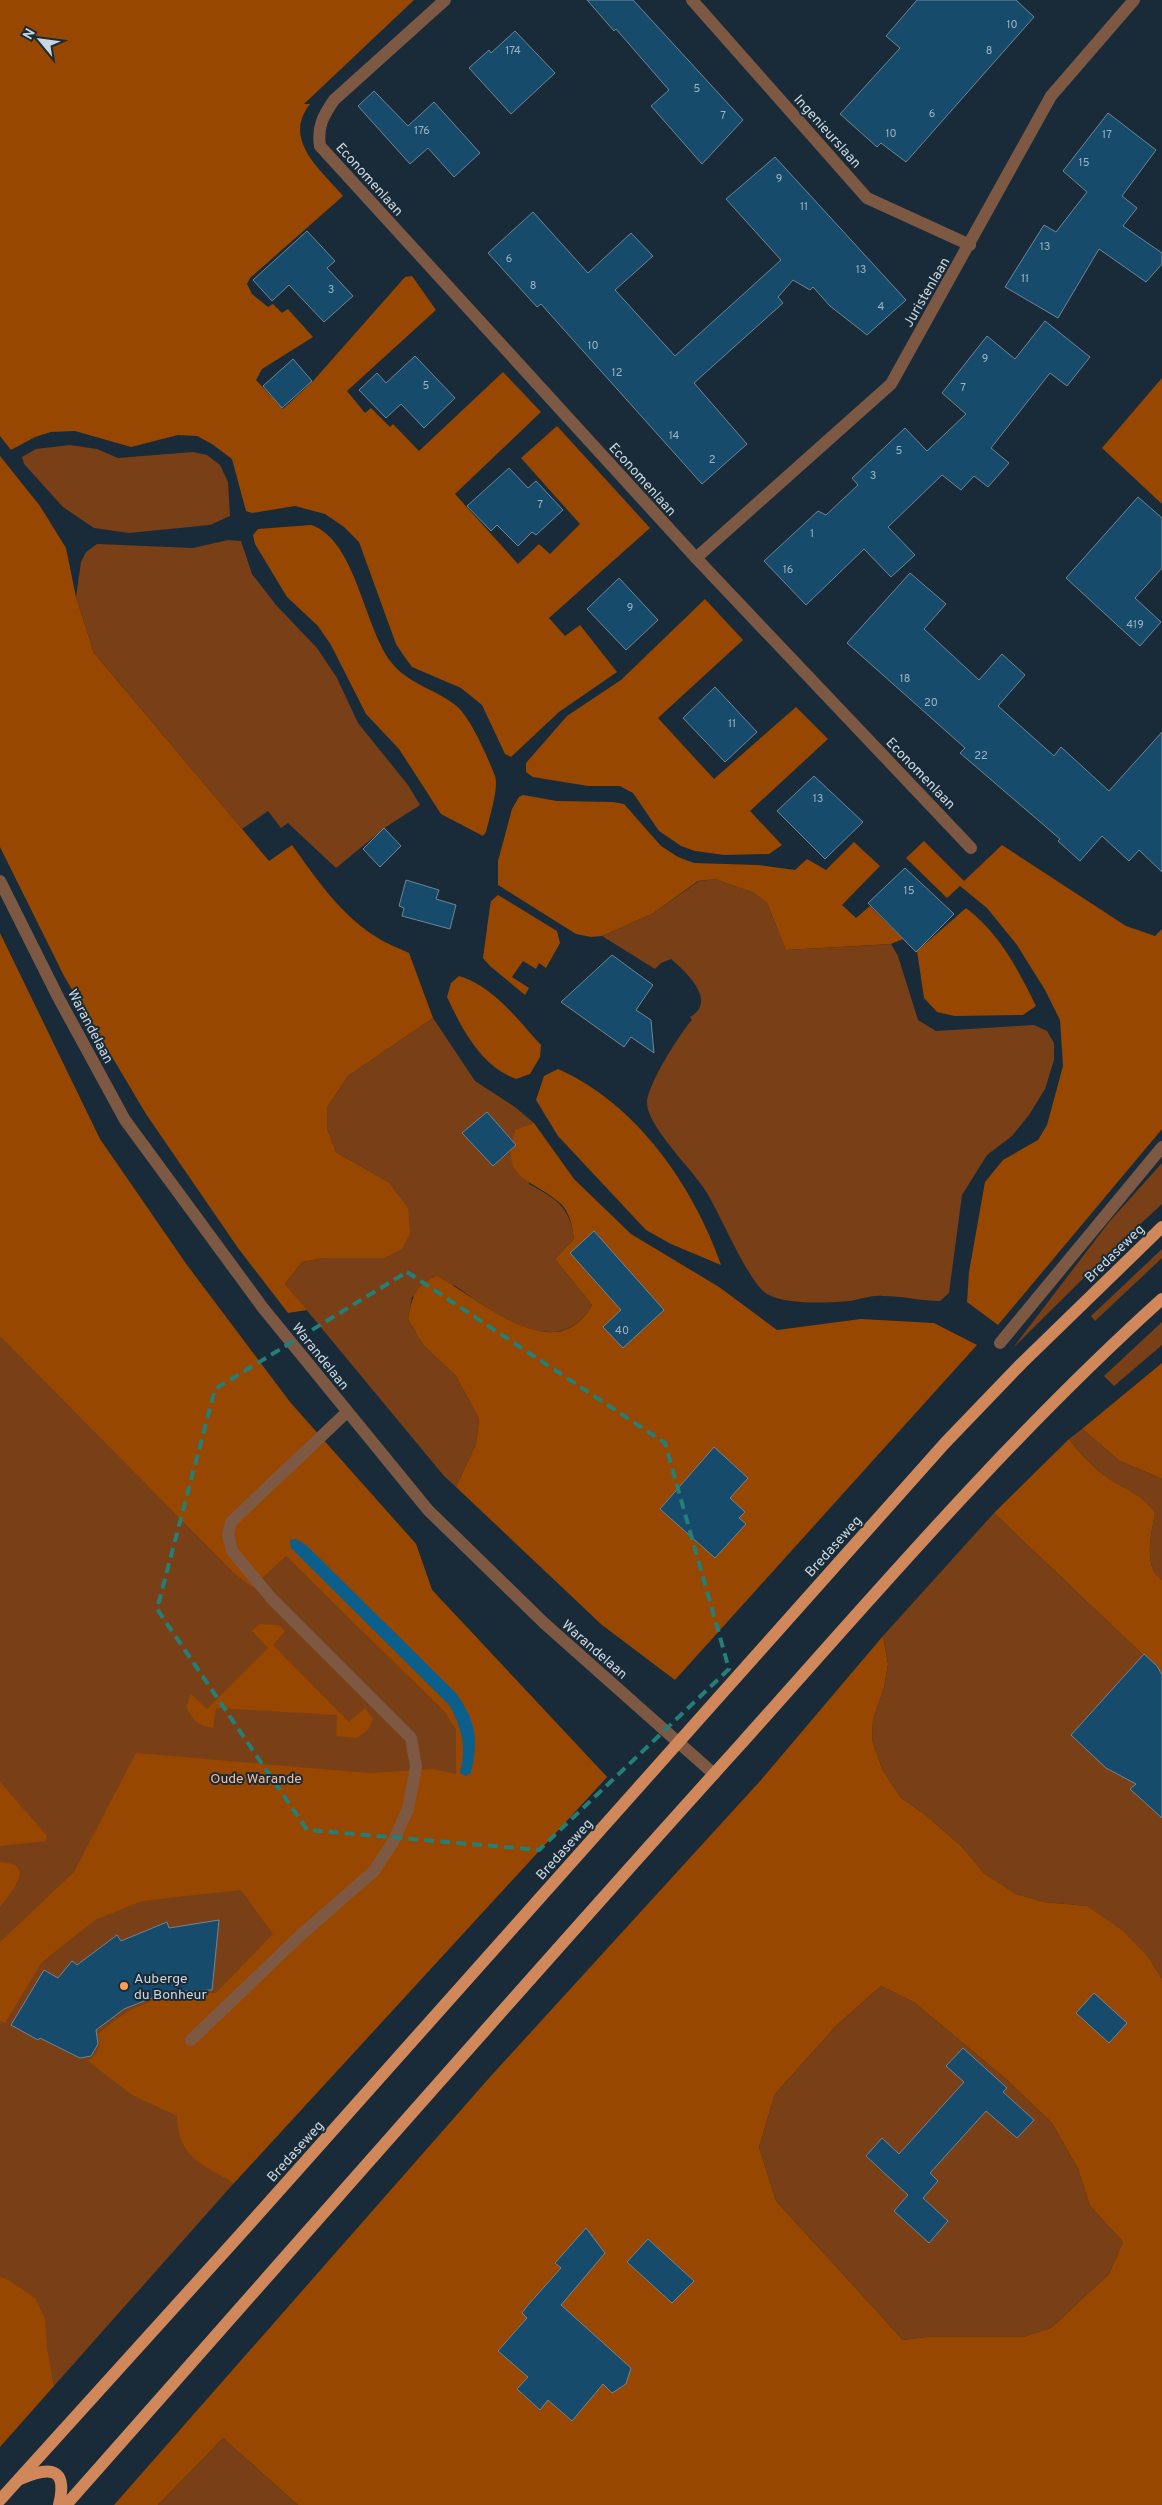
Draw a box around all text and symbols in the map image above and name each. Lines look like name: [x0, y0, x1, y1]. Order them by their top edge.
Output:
north arrow: [15, 15, 65, 65]
house number: 10: [1006, 18, 1018, 32]
text: N: [20, 26, 40, 43]
house number: 174: [505, 44, 521, 58]
house number: 8: [986, 44, 992, 58]
house number: 5: [694, 82, 701, 96]
street label: Ingenieurslaan: [789, 92, 864, 172]
house number: 6: [929, 107, 935, 121]
house number: 7: [720, 109, 726, 123]
house number: 176: [414, 124, 430, 138]
house number: 10: [885, 127, 897, 141]
house number: 17: [1102, 128, 1112, 142]
street label: Economenlaan: [332, 140, 406, 220]
house number: 15: [1079, 156, 1090, 170]
house number: 9: [776, 172, 782, 186]
house number: 11: [800, 200, 808, 214]
house number: 13: [1040, 240, 1050, 254]
house number: 6: [506, 252, 512, 266]
street label: Juristenlaan: [900, 255, 954, 331]
house number: 13: [856, 263, 866, 277]
house number: 11: [1021, 272, 1029, 286]
house number: 8: [530, 279, 536, 293]
house number: 3: [328, 283, 334, 297]
house number: 4: [878, 300, 885, 314]
house number: 10: [587, 339, 599, 353]
house number: 9: [982, 352, 988, 366]
house number: 12: [612, 366, 622, 380]
house number: 5: [423, 379, 430, 393]
house number: 7: [960, 381, 966, 395]
house number: 14: [669, 429, 680, 443]
street label: Economenlaan: [605, 440, 679, 520]
house number: 5: [896, 444, 903, 458]
house number: 2: [709, 453, 715, 467]
house number: 3: [870, 469, 876, 483]
house number: 7: [537, 498, 543, 512]
house number: 1: [810, 527, 814, 541]
house number: 16: [783, 563, 793, 577]
house number: 9: [627, 601, 633, 615]
house number: 419: [1126, 618, 1144, 632]
house number: 18: [900, 672, 910, 686]
house number: 20: [924, 696, 938, 710]
house number: 11: [728, 717, 736, 731]
street label: Economenlaan: [882, 735, 958, 813]
house number: 22: [974, 749, 988, 763]
house number: 13: [813, 792, 823, 806]
house number: 15: [904, 884, 915, 898]
street label: Warandelaan: [63, 987, 116, 1067]
street label: Bredaseweg: [1082, 1221, 1149, 1287]
street label: Warandelaan: [288, 1320, 352, 1394]
house number: 40: [615, 1324, 629, 1338]
street label: Bredaseweg: [802, 1513, 866, 1581]
street label: Warandelaan: [558, 1617, 630, 1683]
park label: Oude Warande: [210, 1771, 302, 1788]
street label: Bredaseweg: [533, 1816, 597, 1884]
place label: Auberge du Bonheur: [134, 1971, 208, 2004]
marker: Auberge du Bonheur: [118, 1980, 130, 1992]
street label: Bredaseweg: [264, 2118, 328, 2186]

